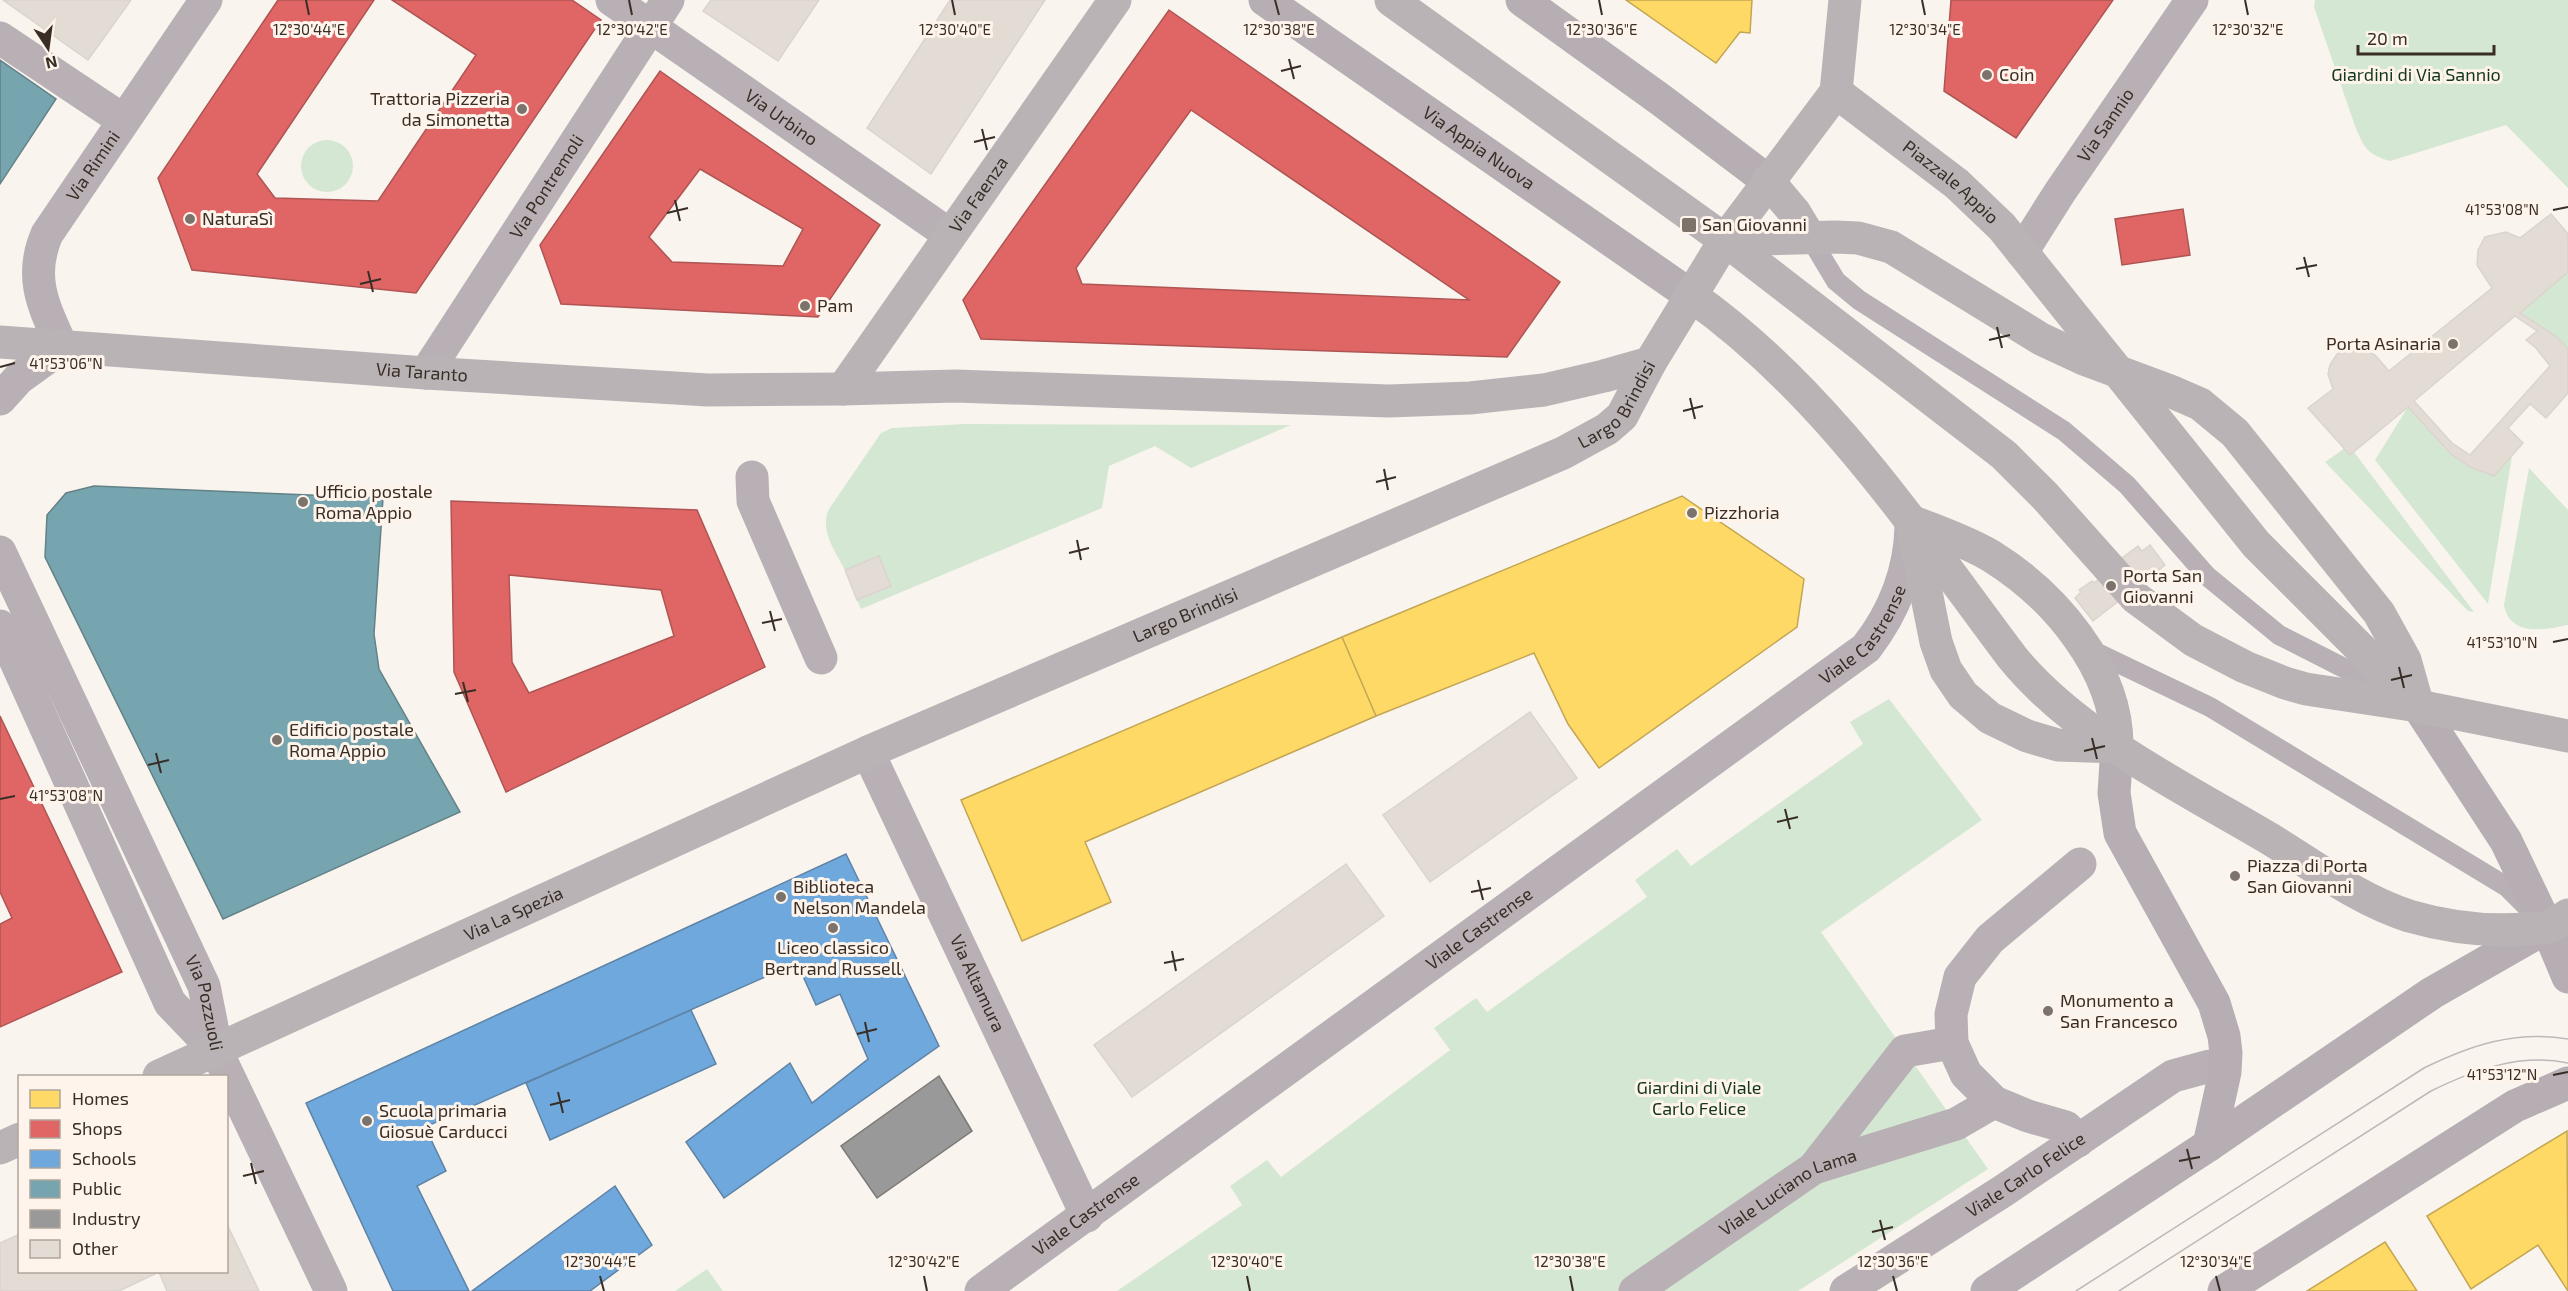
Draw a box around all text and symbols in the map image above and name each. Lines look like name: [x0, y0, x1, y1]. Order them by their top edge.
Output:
north arrow: [18, 18, 78, 78]
scale bar: [2358, 18, 2494, 56]
text: 12°30'44"E: [273, 20, 345, 38]
text: 12°30'42"E: [596, 20, 668, 38]
text: 12°30'40"E: [919, 20, 991, 38]
text: 12°30'38"E: [1243, 20, 1315, 38]
text: 12°30'36"E: [1567, 20, 1637, 38]
text: 12°30'34"E: [1889, 20, 1961, 38]
text: 12°30'32"E: [2213, 20, 2283, 38]
text: 20 m: [2367, 27, 2408, 49]
text: N: [44, 53, 59, 74]
place label: Coin: [1999, 63, 2034, 85]
park label: Giardini di Via Sannio: [2331, 63, 2501, 85]
marker: Coin: [1980, 68, 1994, 82]
street label: Via Sannio: [2072, 83, 2138, 166]
street label: Via Urbino: [741, 84, 822, 150]
place label: Trattoria Pizzeria da Simonetta: [370, 87, 510, 130]
street label: Via Appia Nuova: [1419, 101, 1540, 194]
marker: Trattoria Pizzeria da Simonetta: [515, 102, 529, 116]
street label: Via Rimini: [61, 126, 124, 205]
street label: Via Pontremoli: [504, 130, 588, 243]
street label: Piazzale Appio: [1899, 135, 2004, 228]
street label: Via Faenza: [944, 152, 1012, 236]
text: 41°53'08"N: [2465, 200, 2539, 218]
place label: NaturaSì: [202, 207, 273, 229]
marker: NaturaSì: [183, 212, 197, 226]
place label: San Giovanni: [1702, 213, 1807, 235]
marker: San Giovanni: [1680, 216, 1698, 234]
place label: Pam: [817, 294, 853, 316]
marker: Pam: [798, 299, 812, 313]
place label: Porta Asinaria: [2326, 332, 2441, 354]
marker: Porta Asinaria: [2446, 337, 2460, 351]
text: 41°53'06"N: [29, 354, 103, 372]
street label: Largo Brindisi: [1574, 356, 1659, 453]
street label: Via Taranto: [375, 357, 469, 386]
place label: Ufficio postale Roma Appio: [315, 480, 433, 523]
marker: Ufficio postale Roma Appio: [296, 495, 310, 509]
place label: Pizzhoria: [1704, 501, 1780, 523]
marker: Pizzhoria: [1685, 506, 1699, 520]
place label: Porta San Giovanni: [2123, 564, 2202, 607]
marker: Porta San Giovanni: [2104, 579, 2118, 593]
street label: Largo Brindisi: [1129, 582, 1241, 647]
street label: Viale Castrense: [1814, 582, 1910, 689]
text: 41°53'10"N: [2466, 633, 2538, 651]
place label: Edificio postale Roma Appio: [289, 718, 414, 761]
marker: Edificio postale Roma Appio: [270, 733, 284, 747]
text: 41°53'08"N: [29, 786, 103, 804]
place label: Piazza di Porta San Giovanni: [2247, 854, 2368, 897]
marker: Piazza di Porta San Giovanni: [2228, 869, 2242, 883]
place label: Biblioteca Nelson Mandela: [793, 875, 926, 918]
street label: Via La Spezia: [460, 881, 566, 945]
street label: Viale Castrense: [1421, 882, 1536, 974]
marker: Biblioteca Nelson Mandela: [774, 890, 788, 904]
marker: Liceo classico Bertrand Russell: [826, 921, 840, 935]
street label: Via Altamura: [946, 931, 1011, 1035]
place label: Liceo classico Bertrand Russell: [765, 936, 902, 979]
street label: Via Pozzuoli: [181, 951, 228, 1053]
place label: Monumento a San Francesco: [2060, 989, 2178, 1032]
marker: Monumento a San Francesco: [2041, 1004, 2055, 1018]
text: 41°53'12"N: [2467, 1065, 2537, 1083]
legend: [18, 1075, 228, 1273]
park label: Giardini di Viale Carlo Felice: [1636, 1076, 1762, 1119]
text: Homes: [72, 1087, 129, 1109]
place label: Scuola primaria Giosuè Carducci: [379, 1099, 508, 1142]
marker: Scuola primaria Giosuè Carducci: [360, 1114, 374, 1128]
text: Shops: [72, 1117, 122, 1139]
street label: Viale Carlo Felice: [1962, 1127, 2089, 1222]
street label: Viale Luciano Lama: [1714, 1143, 1859, 1240]
text: Schools: [72, 1147, 136, 1169]
street label: Viale Castrense: [1028, 1168, 1143, 1260]
text: Public: [72, 1177, 122, 1199]
text: Industry: [72, 1207, 141, 1229]
text: Other: [72, 1237, 118, 1259]
text: 12°30'44"E: [564, 1252, 636, 1270]
text: 12°30'42"E: [888, 1252, 960, 1270]
text: 12°30'40"E: [1211, 1252, 1283, 1270]
text: 12°30'38"E: [1534, 1252, 1606, 1270]
text: 12°30'36"E: [1858, 1252, 1928, 1270]
text: 12°30'34"E: [2180, 1252, 2252, 1270]

